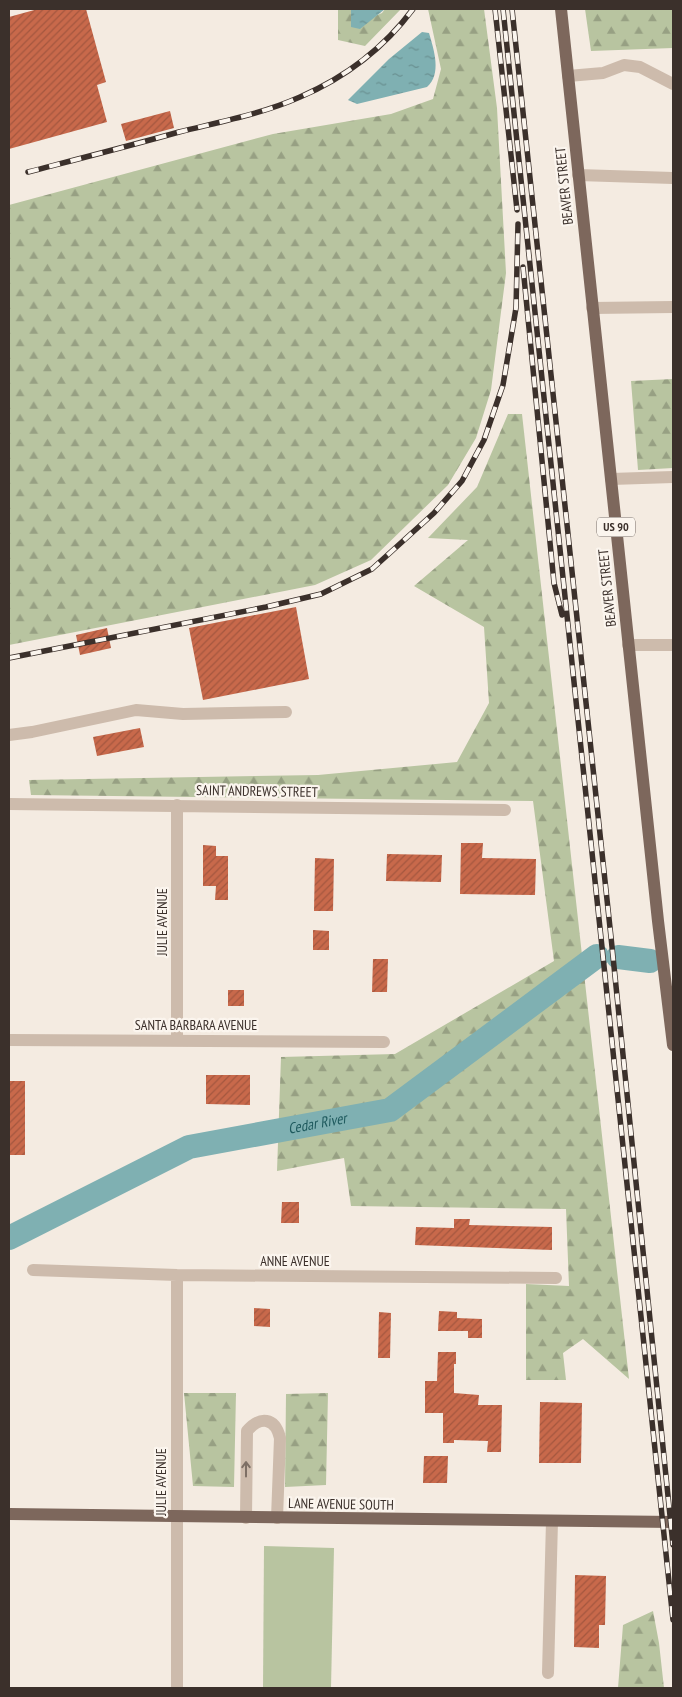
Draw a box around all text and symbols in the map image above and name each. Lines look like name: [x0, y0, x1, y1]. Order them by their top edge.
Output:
street label: BEAVER STREET: [551, 145, 577, 226]
road number: US 90: [597, 518, 635, 536]
street label: BEAVER STREET: [594, 547, 620, 628]
street label: SAINT ANDREWS STREET: [196, 781, 319, 801]
street label: JULIE AVENUE: [153, 888, 171, 957]
street label: SANTA BARBARA AVENUE: [135, 1016, 257, 1034]
water label: Cedar River: [286, 1108, 350, 1138]
street label: ANNE AVENUE: [260, 1252, 330, 1270]
street label: JULIE AVENUE: [152, 1448, 170, 1517]
one-way arrow: [241, 1461, 251, 1478]
street label: LANE AVENUE SOUTH: [288, 1494, 394, 1514]

